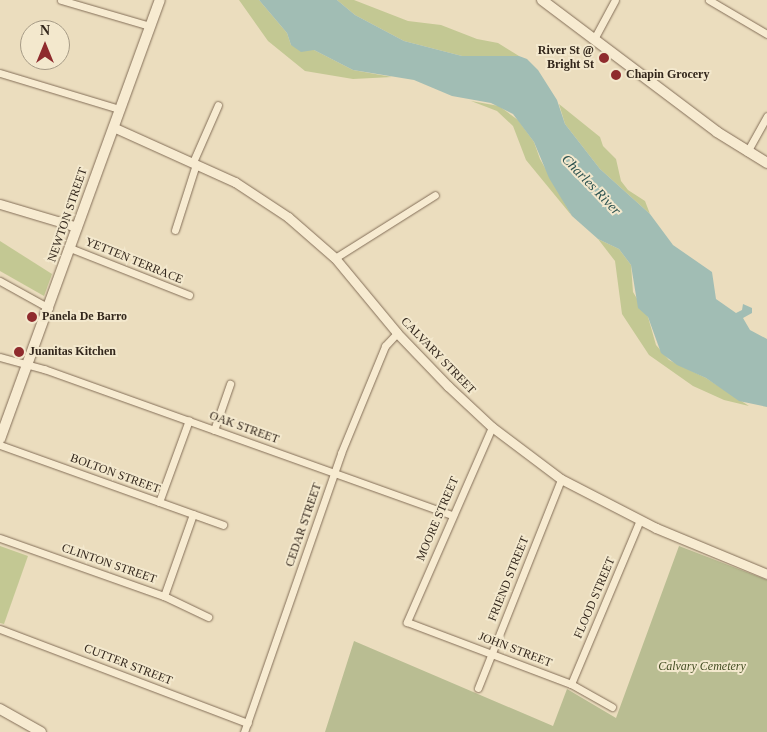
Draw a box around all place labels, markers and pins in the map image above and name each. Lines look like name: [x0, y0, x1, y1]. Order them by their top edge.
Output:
place label: River St @ Bright St: [538, 44, 594, 72]
marker: River St @ Bright St: [598, 52, 610, 64]
place label: Chapin Grocery: [626, 68, 709, 82]
marker: Chapin Grocery: [610, 69, 622, 81]
place label: Panela De Barro: [42, 310, 127, 324]
marker: Panela De Barro: [26, 311, 38, 323]
place label: Juanitas Kitchen: [29, 345, 116, 359]
marker: Juanitas Kitchen: [13, 346, 25, 358]

